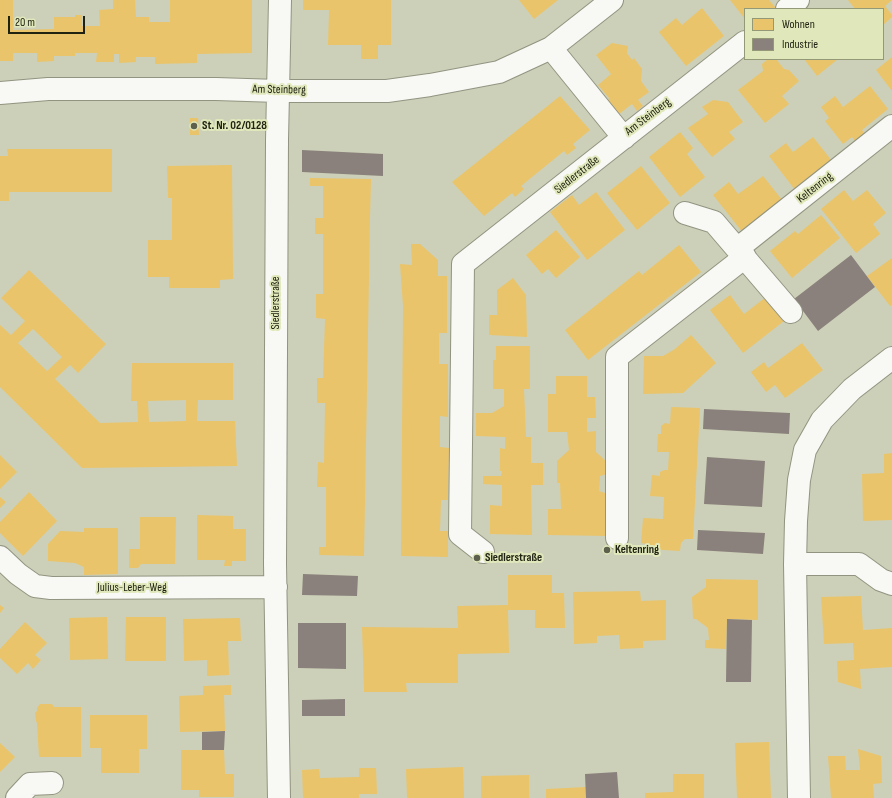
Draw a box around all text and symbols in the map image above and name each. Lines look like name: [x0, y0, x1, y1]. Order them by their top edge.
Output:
scale bar: [10, 8, 87, 34]
legend: [744, 8, 884, 60]
text: 20 m: [15, 15, 35, 30]
text: Wohnen: [782, 17, 815, 32]
text: Industrie: [782, 37, 818, 52]
street label: Am Steinberg: [252, 82, 306, 98]
street label: Am Steinberg: [622, 95, 674, 139]
place label: St. Nr. 02/0128: [202, 119, 267, 133]
marker: St. Nr. 02/0128: [189, 121, 199, 131]
street label: Siedlerstraße: [552, 153, 602, 197]
street label: Keltenring: [794, 170, 836, 206]
street label: Siedlerstraße: [269, 276, 283, 330]
place label: Keltenring: [615, 543, 659, 557]
marker: Keltenring: [602, 545, 612, 555]
place label: Siedlerstraße: [485, 551, 542, 565]
marker: Siedlerstraße: [472, 553, 482, 563]
street label: Julius-Leber-Weg: [97, 581, 167, 595]

